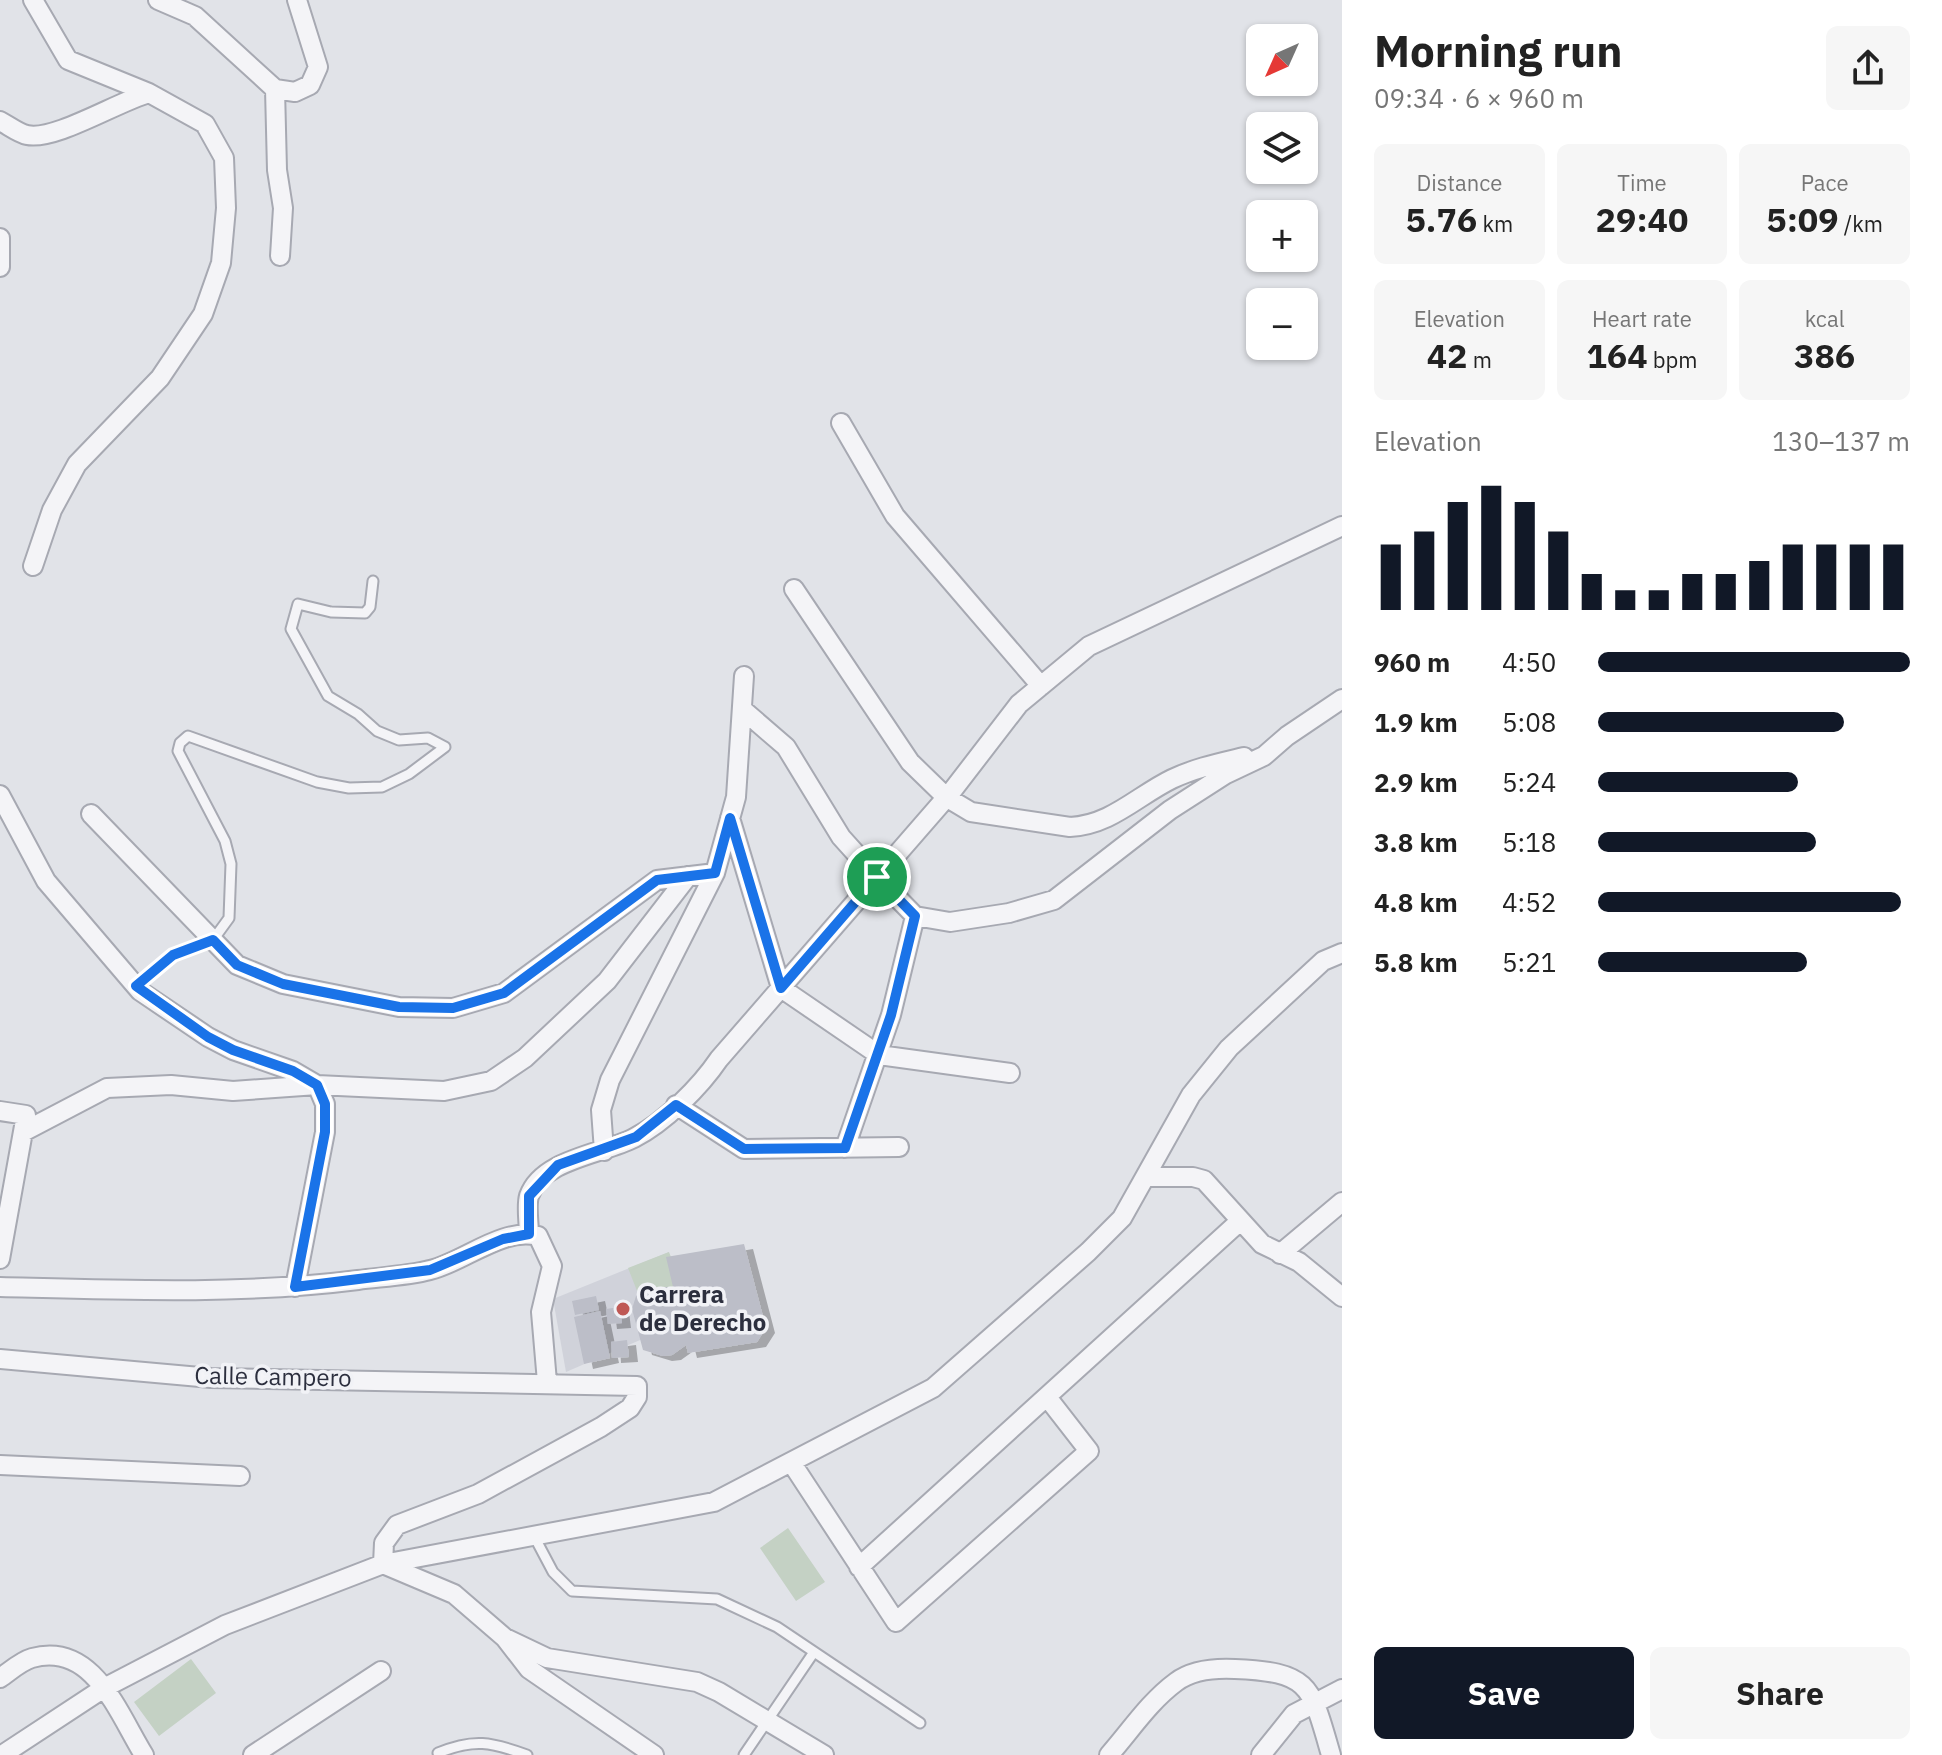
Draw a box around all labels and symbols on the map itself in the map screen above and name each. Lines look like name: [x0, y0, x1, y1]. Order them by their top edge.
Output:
north arrow: [1246, 24, 1318, 96]
pin: [843, 843, 911, 911]
place label: Carrera de Derecho: [639, 1278, 766, 1338]
marker: Carrera de Derecho: [614, 1300, 632, 1318]
street label: Calle Campero: [194, 1359, 352, 1393]

